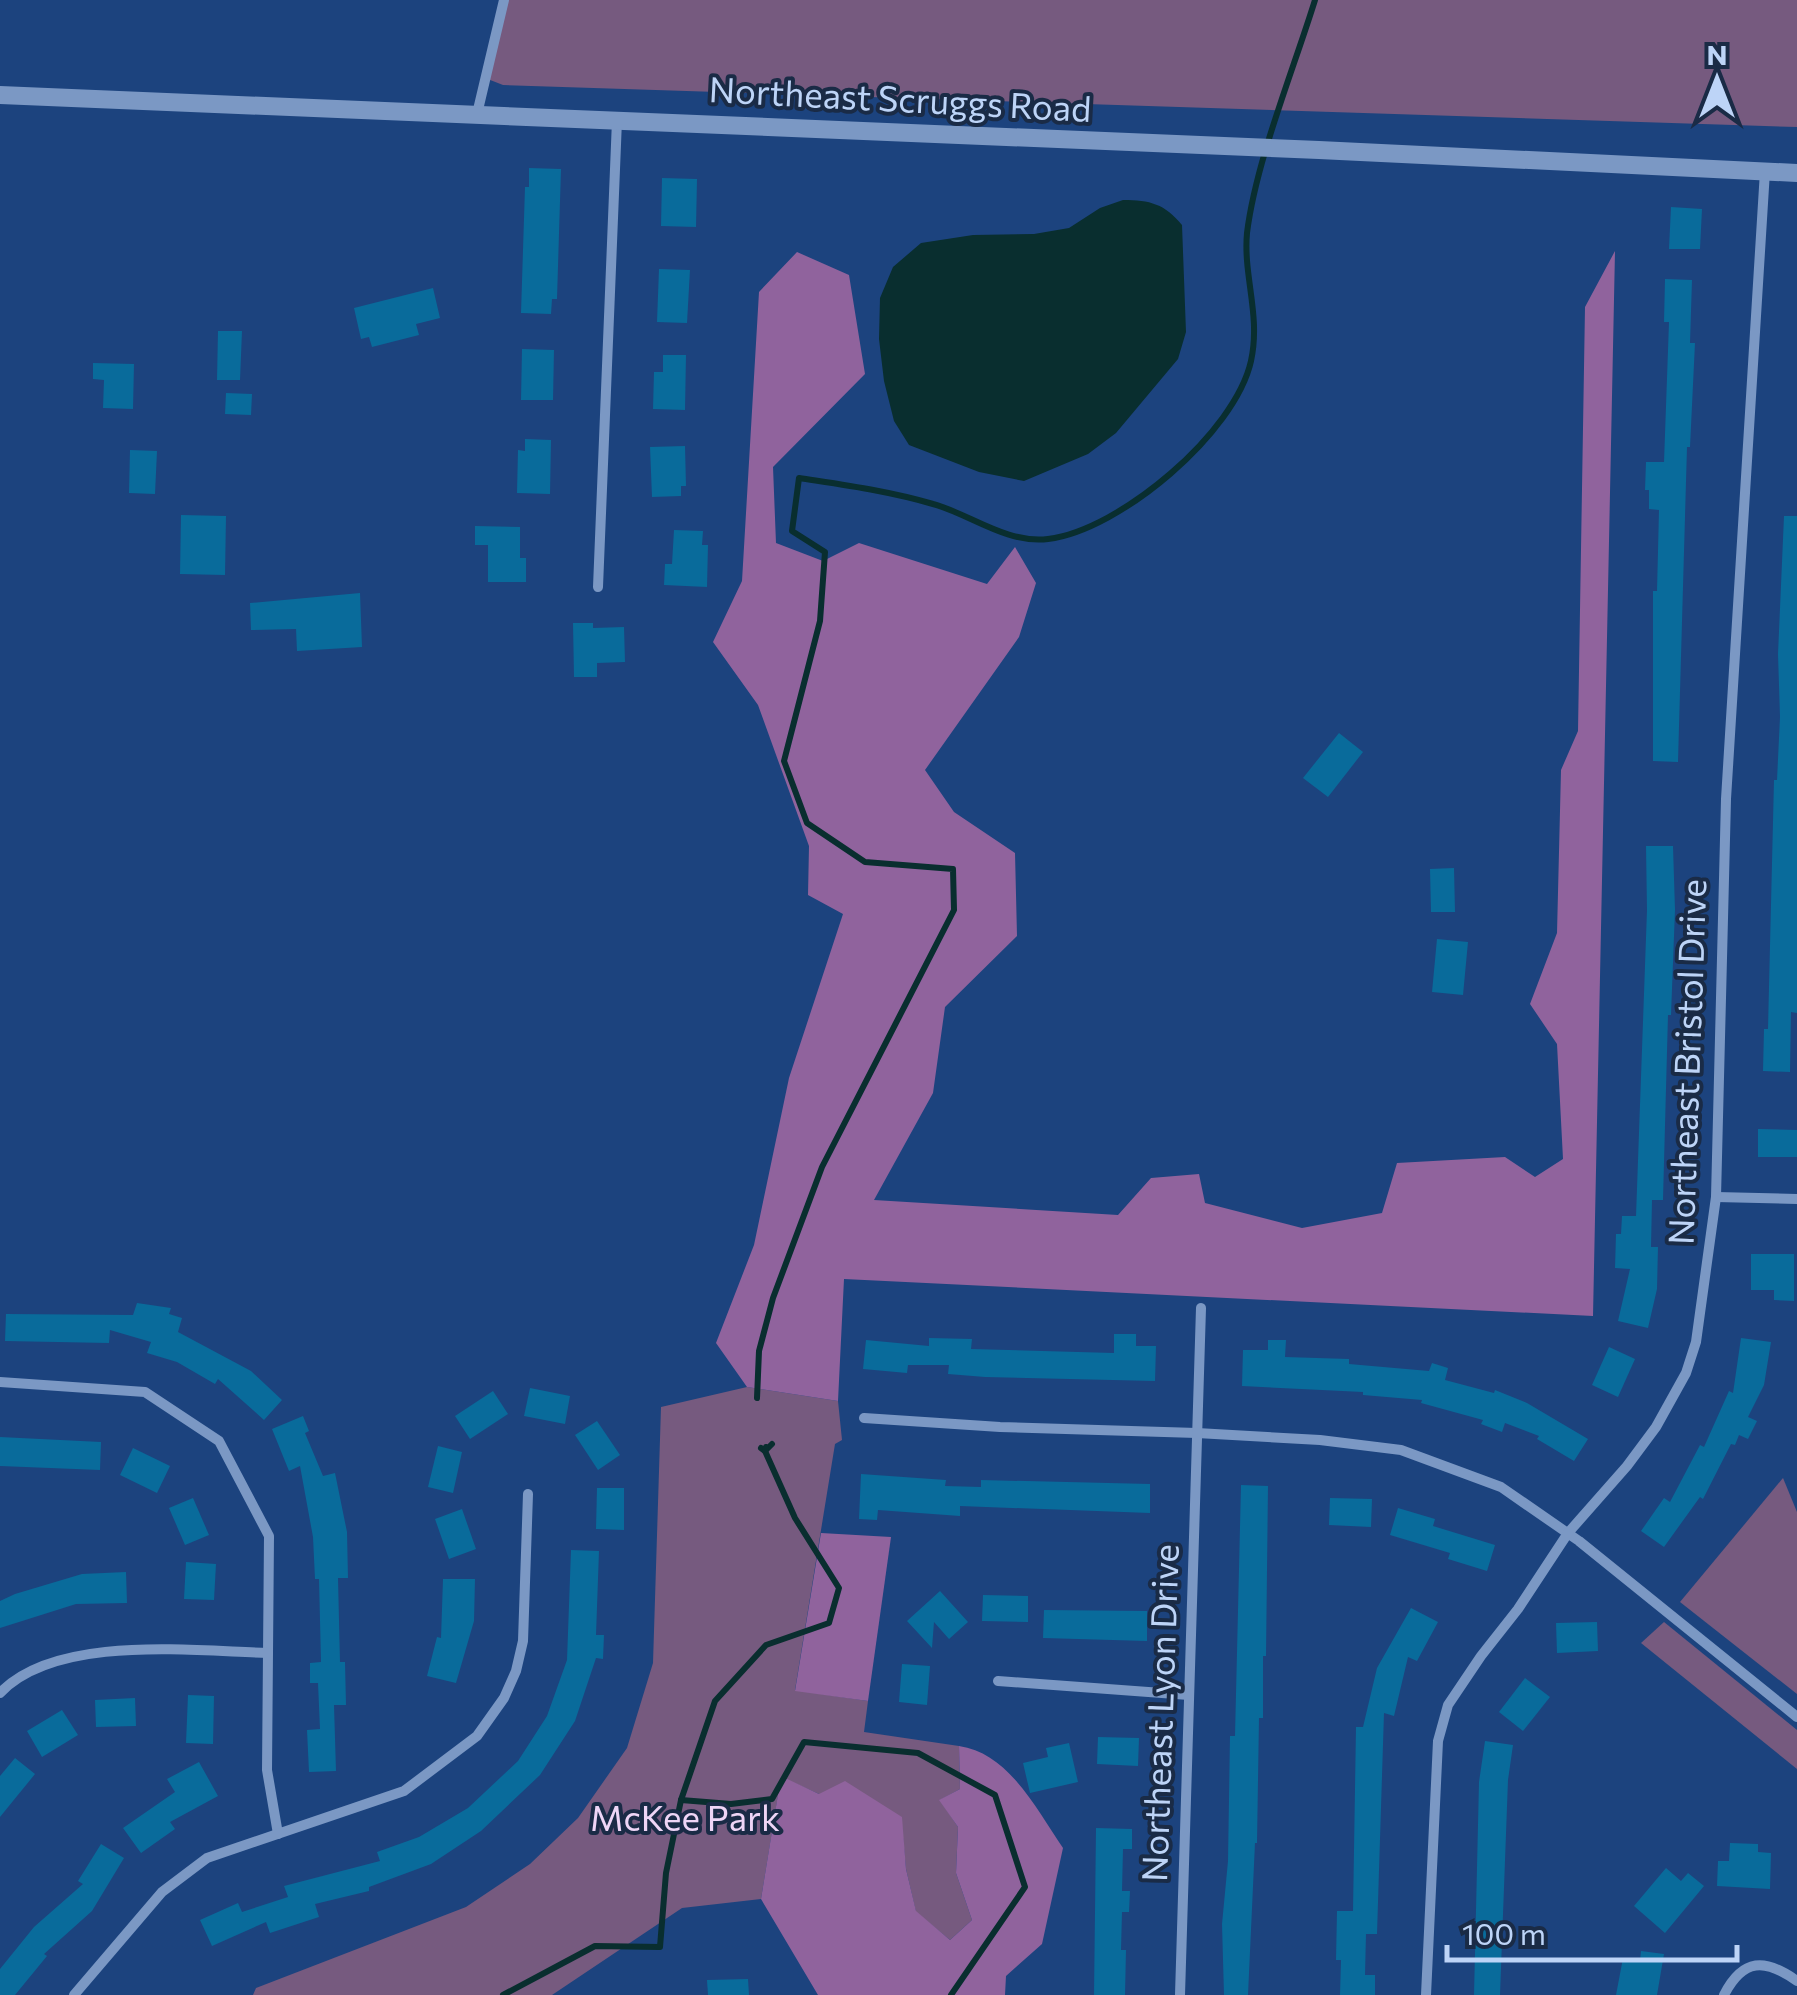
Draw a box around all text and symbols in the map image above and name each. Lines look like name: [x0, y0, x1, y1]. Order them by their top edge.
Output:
north arrow: [1667, 30, 1767, 130]
text: N: [1707, 37, 1728, 71]
street label: Northeast Scruggs Road: [708, 66, 1093, 129]
street label: Northeast Bristol Drive: [1658, 878, 1713, 1245]
street label: Northeast Lyon Drive: [1131, 1543, 1186, 1883]
park label: McKee Park: [590, 1795, 780, 1838]
scale bar: [1447, 1900, 1737, 1962]
text: 100 m: [1462, 1914, 1546, 1951]

